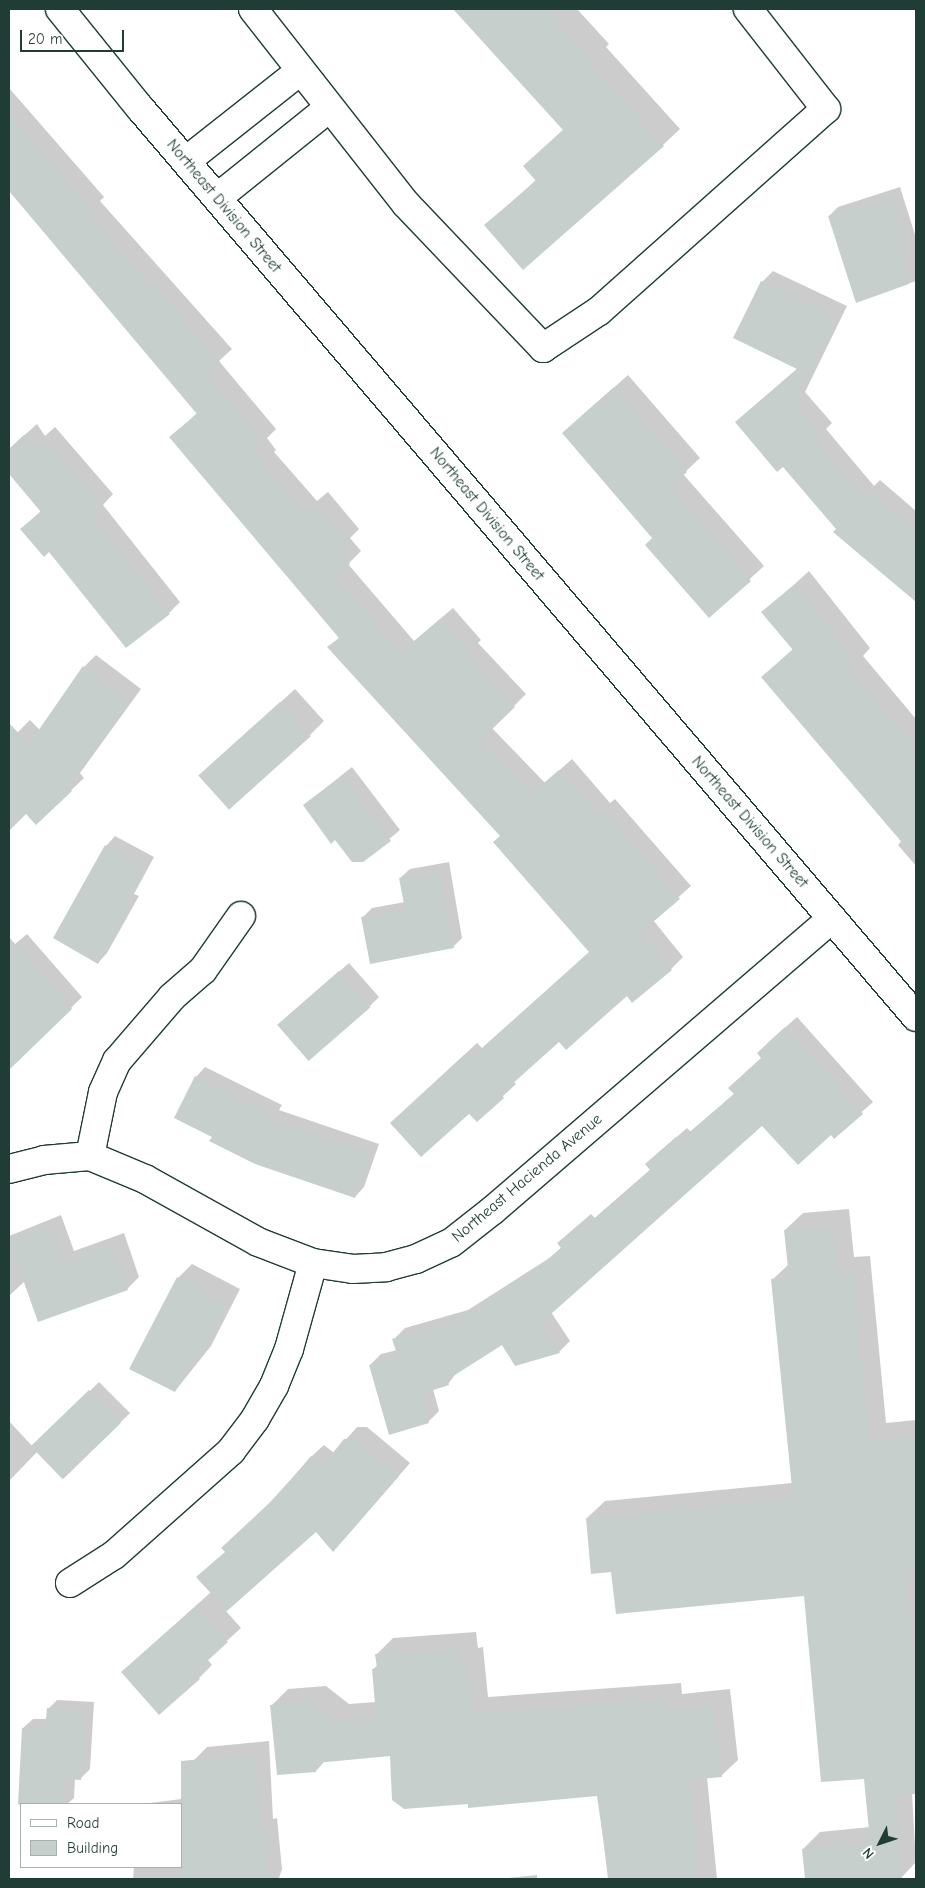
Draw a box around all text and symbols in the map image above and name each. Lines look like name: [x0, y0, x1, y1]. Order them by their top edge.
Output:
scale bar: [22, 20, 126, 52]
text: 20 m: [28, 30, 62, 48]
street label: Northeast Division Street: [163, 135, 285, 277]
street label: Northeast Division Street: [426, 443, 548, 585]
street label: Northeast Division Street: [688, 752, 812, 892]
street label: Northeast Hacienda Avenue: [448, 1110, 606, 1246]
legend: [20, 1803, 182, 1868]
text: Road: [67, 1814, 99, 1832]
north arrow: [855, 1818, 905, 1868]
text: Building: [67, 1839, 118, 1857]
text: N: [859, 1844, 878, 1862]

